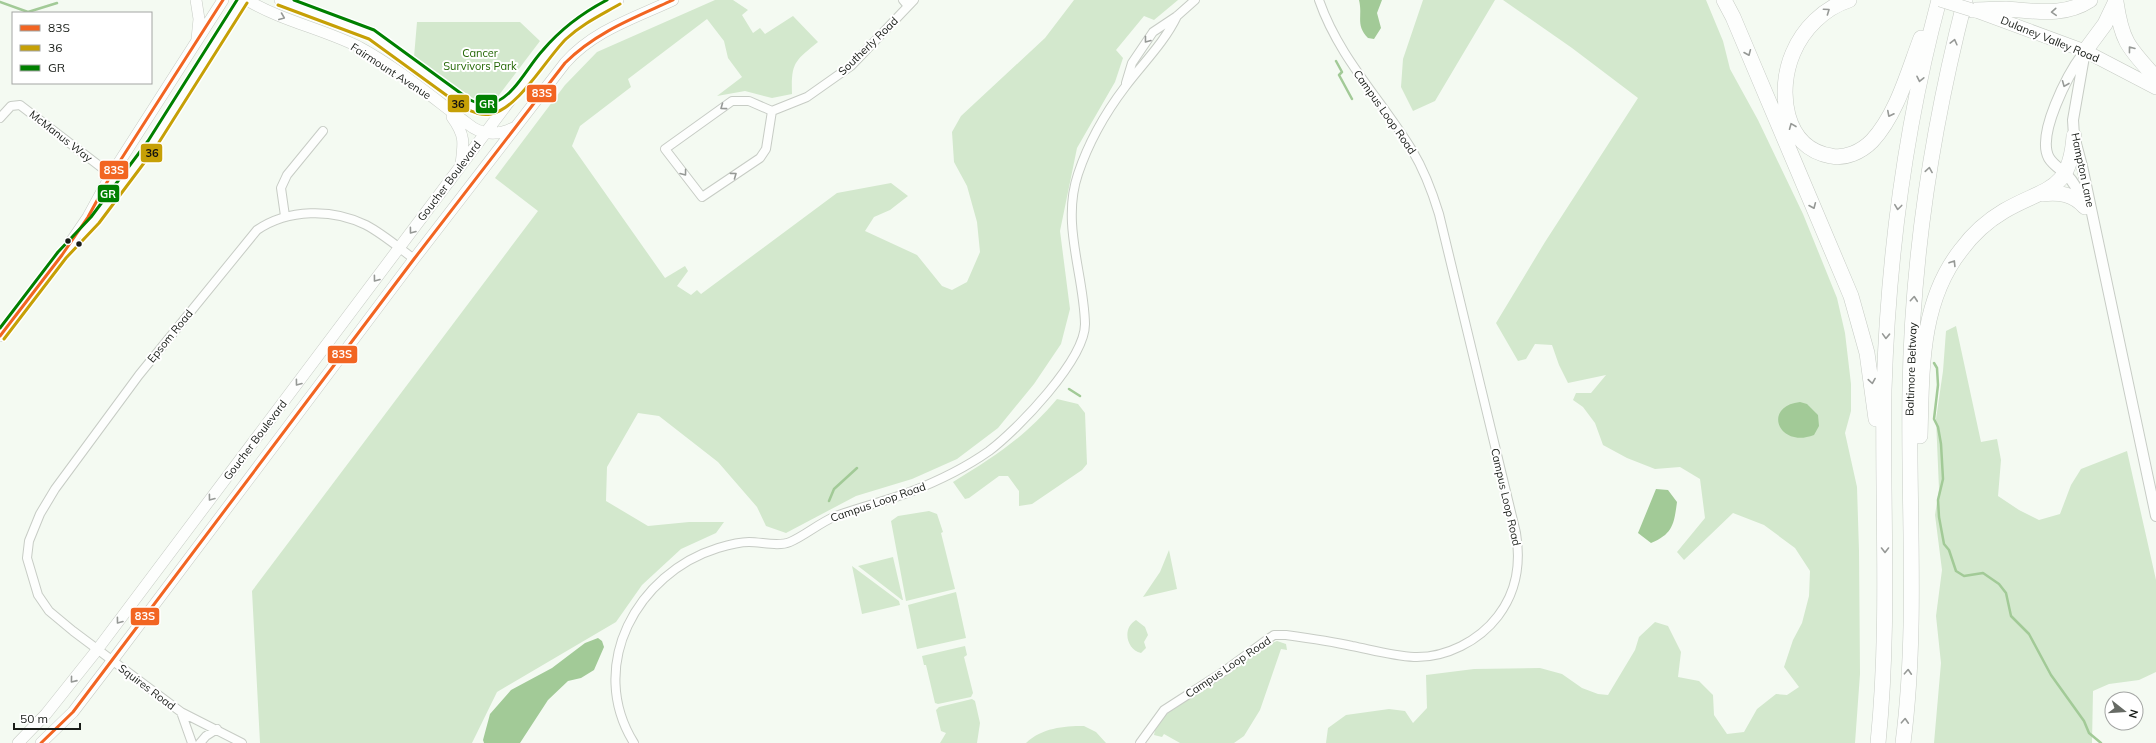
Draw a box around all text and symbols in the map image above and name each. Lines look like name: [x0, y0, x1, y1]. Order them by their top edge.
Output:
one-way arrow: [2051, 7, 2057, 16]
one-way arrow: [1823, 8, 1830, 16]
legend: [12, 12, 152, 84]
one-way arrow: [279, 12, 286, 20]
street label: Dulaney Valley Road: [1999, 13, 2101, 65]
street label: Southerly Road: [835, 14, 901, 78]
text: 83S: [48, 20, 70, 35]
one-way arrow: [1145, 36, 1152, 43]
one-way arrow: [1950, 39, 1958, 46]
text: 36: [48, 40, 62, 55]
street label: Fairmount Avenue: [348, 40, 434, 102]
park label: Cancer Survivors Park: [443, 46, 517, 73]
one-way arrow: [2128, 46, 2135, 53]
one-way arrow: [1744, 50, 1752, 57]
text: GR: [48, 60, 65, 75]
street label: Campus Loop Road: [1351, 67, 1419, 157]
one-way arrow: [1917, 76, 1925, 82]
one-way arrow: [2061, 81, 2069, 88]
line badge: 83S: [526, 84, 557, 103]
text: 83S: [532, 86, 552, 100]
line badge: 36: [447, 94, 470, 113]
line badge: GR: [475, 94, 498, 114]
text: 36: [451, 97, 465, 111]
text: GR: [479, 97, 495, 111]
one-way arrow: [721, 102, 728, 109]
street label: McManus Way: [27, 107, 95, 165]
one-way arrow: [1887, 109, 1894, 117]
one-way arrow: [1788, 123, 1796, 130]
street label: Hampton Lane: [2068, 132, 2098, 208]
street label: Goucher Boulevard: [414, 138, 484, 224]
line badge: 36: [140, 143, 163, 163]
text: 36: [145, 146, 159, 160]
line badge: 83S: [99, 160, 129, 180]
text: 83S: [104, 163, 124, 177]
one-way arrow: [1924, 167, 1932, 173]
one-way arrow: [679, 169, 686, 176]
one-way arrow: [730, 172, 737, 180]
line badge: GR: [97, 184, 120, 203]
text: GR: [100, 187, 116, 201]
one-way arrow: [1808, 202, 1816, 209]
one-way arrow: [1894, 204, 1903, 210]
one-way arrow: [409, 227, 416, 234]
unlabelled marker: [63, 236, 73, 246]
unlabelled marker: [74, 239, 84, 249]
one-way arrow: [1948, 260, 1955, 267]
one-way arrow: [374, 274, 381, 281]
one-way arrow: [1910, 296, 1919, 302]
street label: Epsom Road: [144, 307, 196, 365]
street label: Baltimore Beltway: [1902, 322, 1920, 416]
one-way arrow: [1882, 333, 1891, 339]
line badge: 83S: [327, 345, 358, 364]
text: 83S: [332, 347, 352, 361]
one-way arrow: [296, 378, 303, 385]
one-way arrow: [1867, 378, 1876, 384]
street label: Goucher Boulevard: [220, 397, 290, 483]
street label: Campus Loop Road: [1488, 447, 1524, 547]
street label: Campus Loop Road: [829, 479, 927, 525]
one-way arrow: [209, 494, 216, 501]
one-way arrow: [1881, 547, 1889, 553]
line badge: 83S: [130, 607, 160, 626]
text: 83S: [135, 609, 155, 623]
one-way arrow: [116, 617, 123, 624]
street label: Campus Loop Road: [1183, 633, 1273, 701]
street label: Squires Road: [116, 661, 178, 713]
one-way arrow: [1904, 669, 1913, 675]
one-way arrow: [70, 675, 77, 683]
north arrow: [2104, 691, 2144, 731]
scale bar: [14, 705, 80, 731]
text: N: [2126, 708, 2141, 720]
text: 50 m: [20, 711, 48, 726]
one-way arrow: [1901, 718, 1910, 724]

